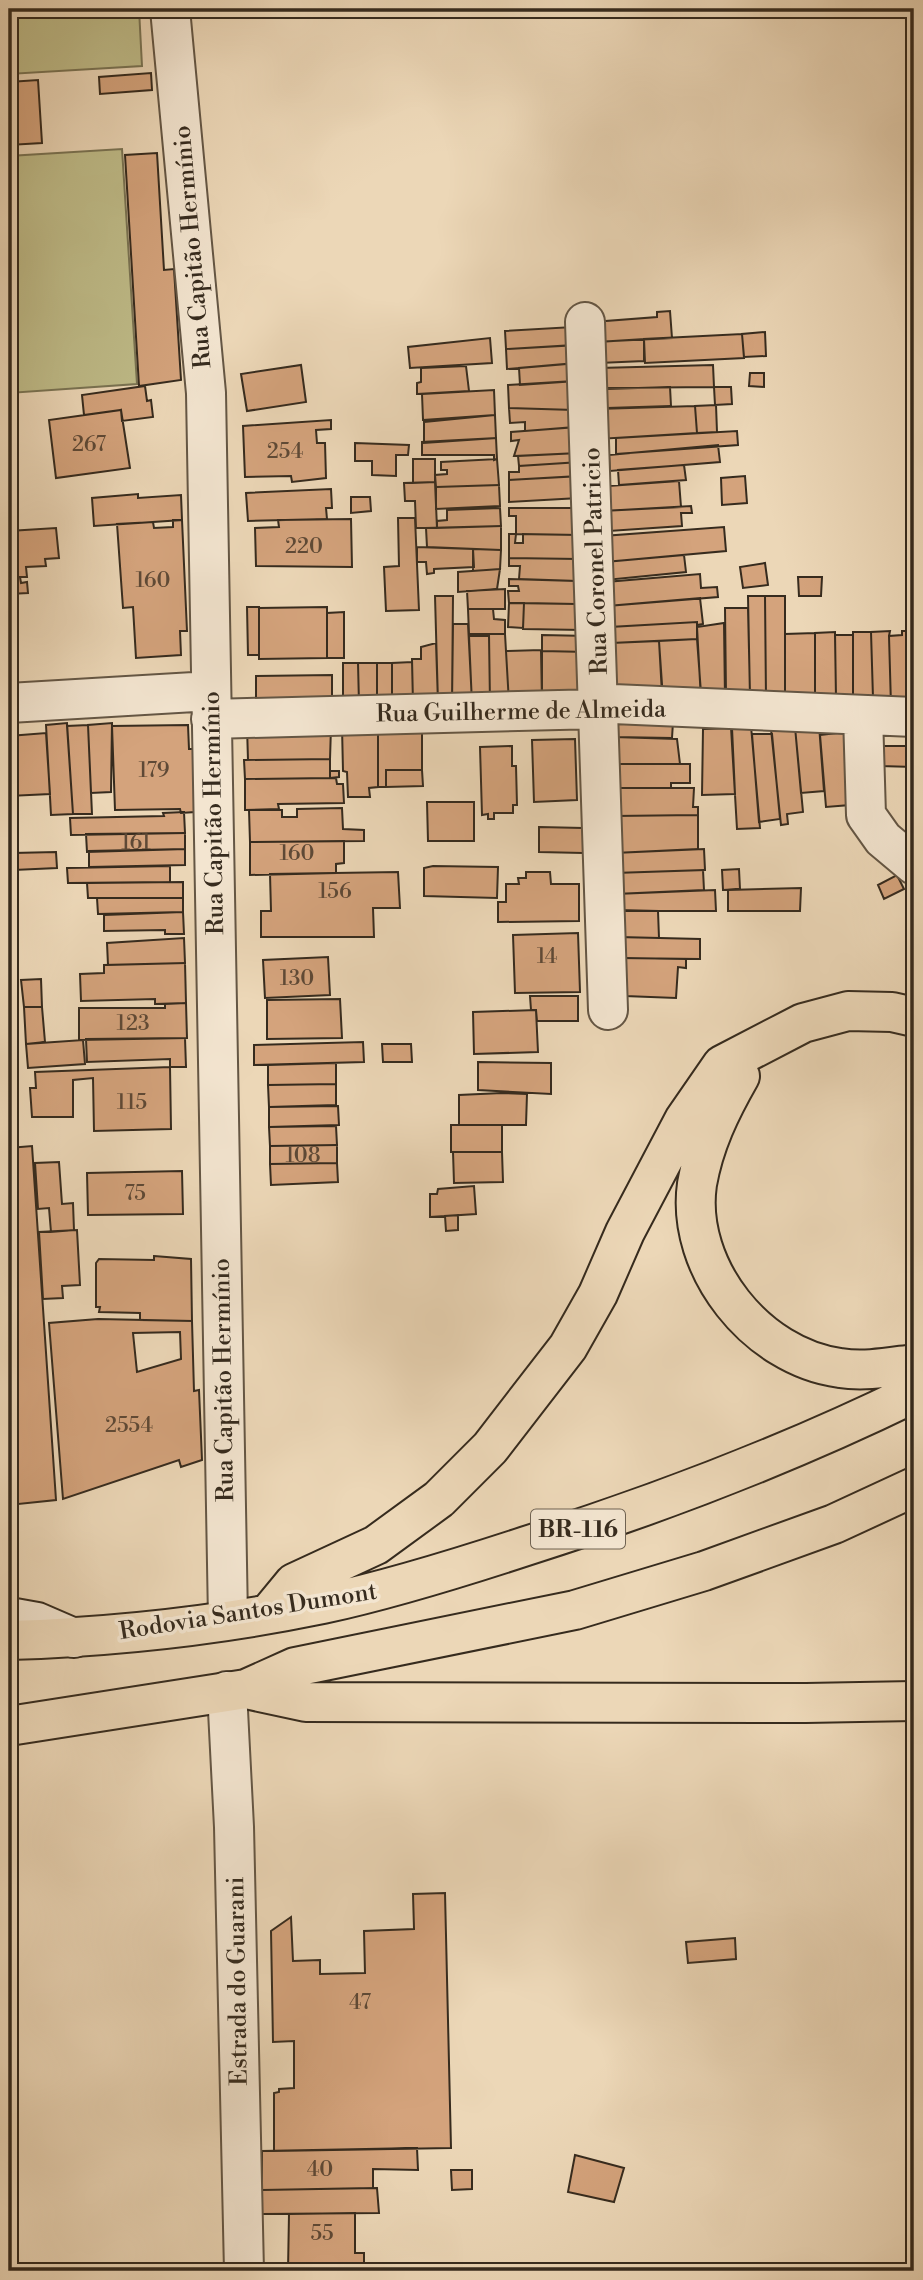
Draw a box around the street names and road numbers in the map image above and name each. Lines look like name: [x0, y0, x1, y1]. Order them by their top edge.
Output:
street label: Rua Capitão Hermínio: [167, 124, 219, 370]
street label: Rua Coronel Patricio: [577, 447, 615, 675]
street label: Rua Capitão Hermínio: [197, 691, 231, 935]
street label: Rua Guilherme de Almeida: [376, 694, 667, 730]
street label: Rua Capitão Hermínio: [207, 1258, 241, 1502]
road number: BR-116: [531, 1510, 625, 1548]
street label: Rodovia Santos Dumont: [117, 1577, 380, 1647]
street label: Estrada do Guarani: [221, 1876, 255, 2086]

